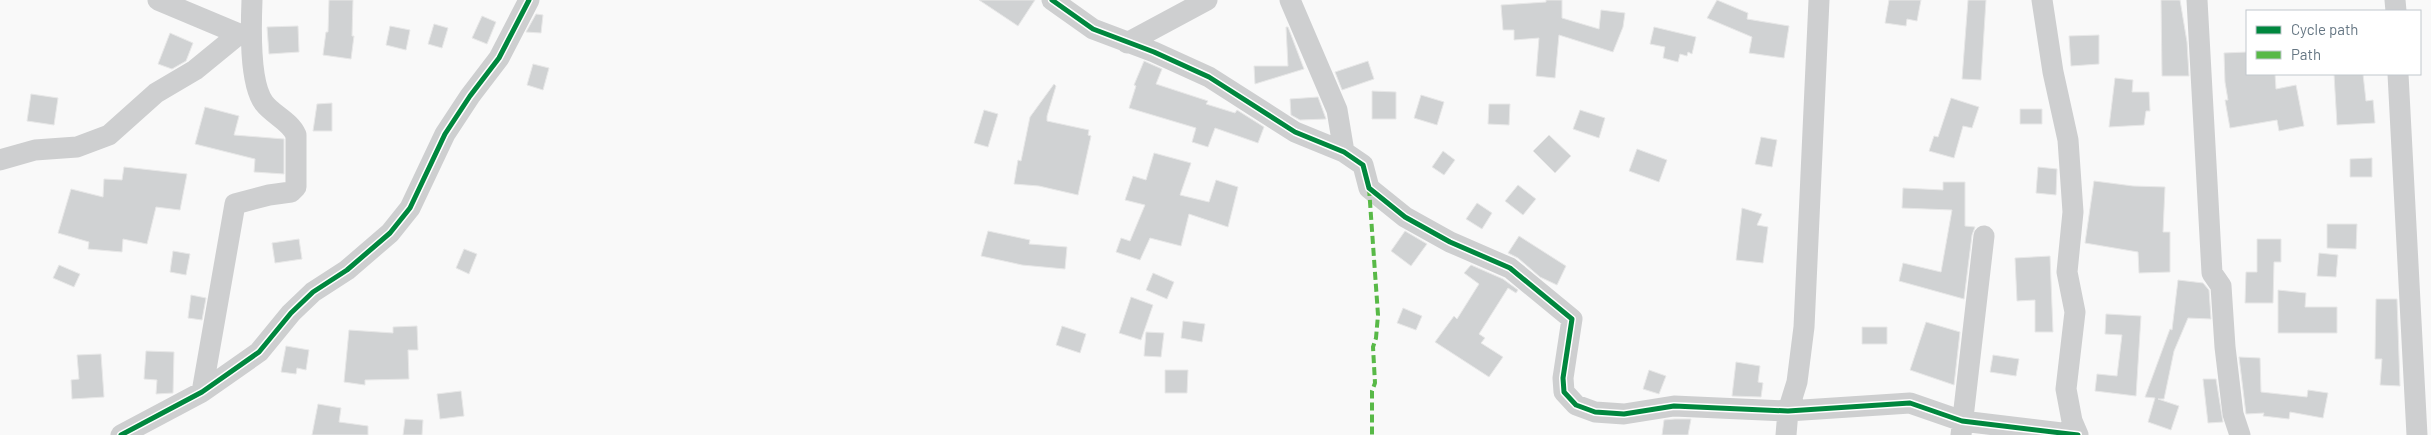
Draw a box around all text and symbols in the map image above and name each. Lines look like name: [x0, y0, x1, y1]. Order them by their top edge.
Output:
legend: [2246, 10, 2421, 75]
text: Cycle path: [2291, 20, 2358, 38]
text: Path: [2291, 45, 2321, 63]

